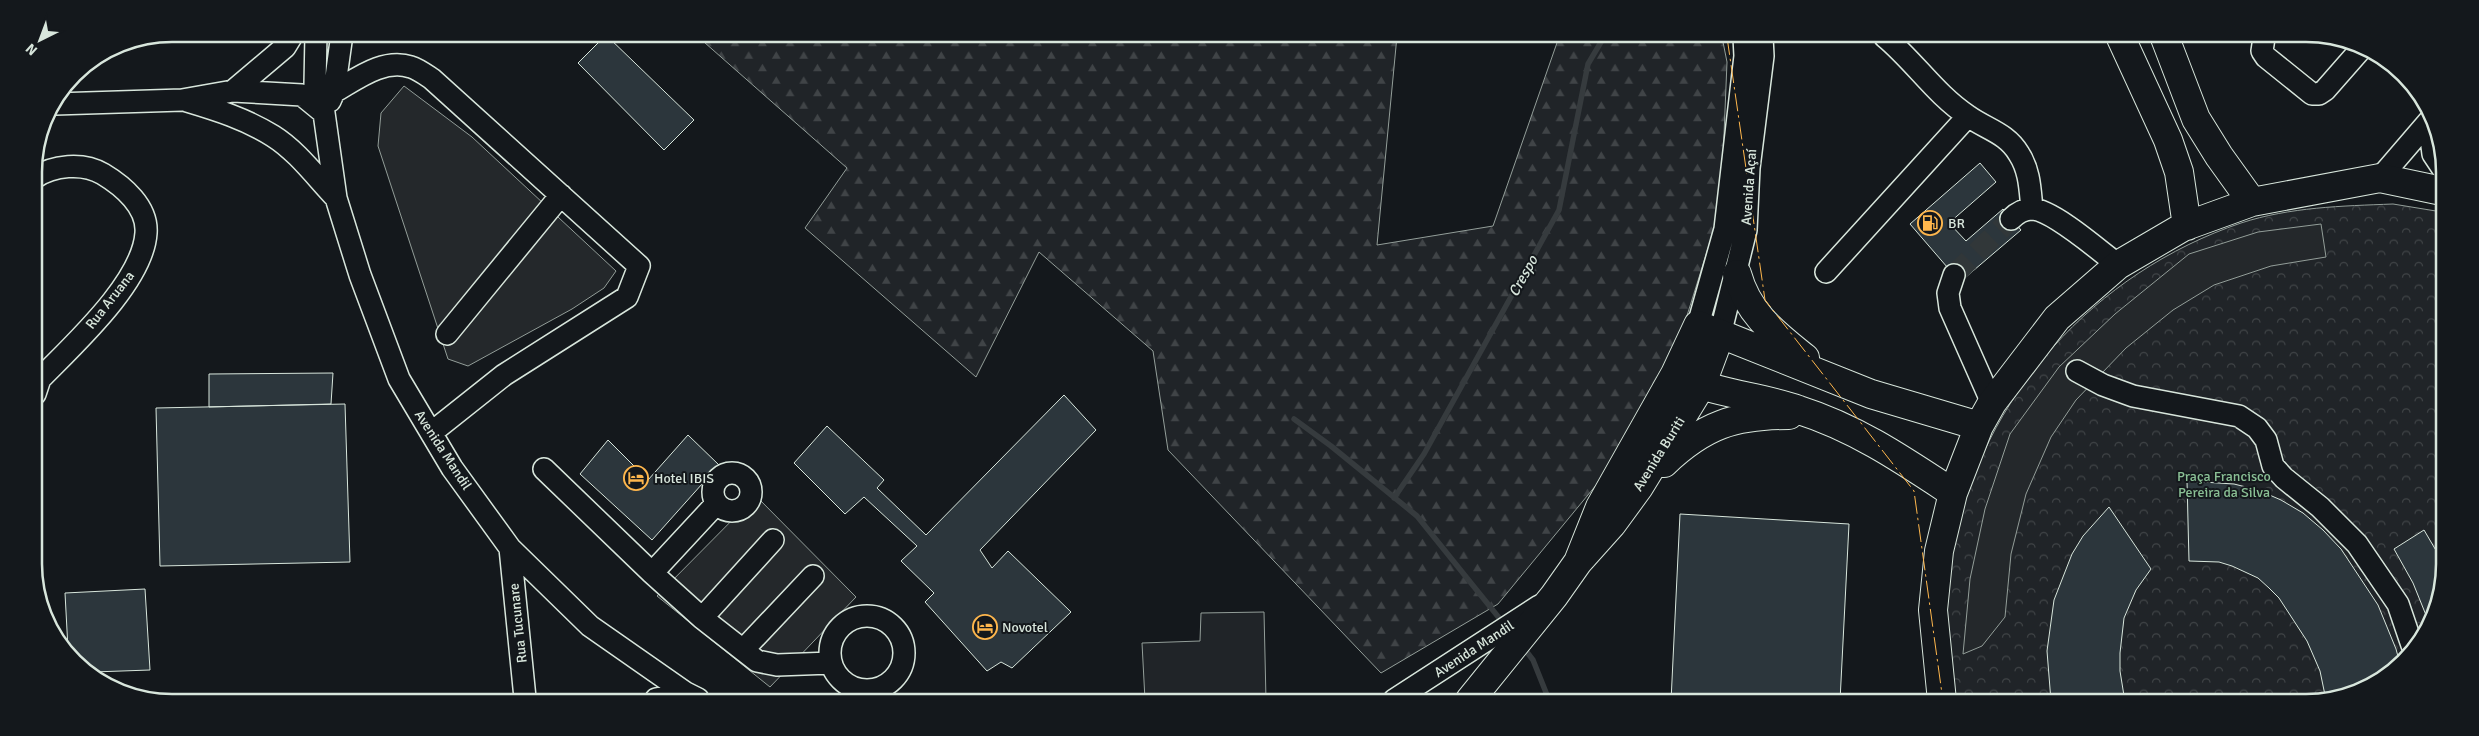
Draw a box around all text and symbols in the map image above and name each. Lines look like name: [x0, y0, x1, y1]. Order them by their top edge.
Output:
north arrow: [15, 15, 65, 65]
text: N: [22, 40, 41, 59]
street label: Avenida Açaí: [1738, 148, 1760, 226]
fuel station icon: BR: [1917, 210, 1943, 236]
place label: BR: [1948, 215, 1965, 232]
water label: Crespo: [1504, 251, 1542, 300]
street label: Rua Aruana: [82, 268, 138, 332]
street label: Avenida Mandil: [411, 407, 475, 493]
street label: Avenida Buriti: [1629, 414, 1689, 494]
hotel icon: Hotel IBIS: [623, 465, 649, 491]
park label: Praça Francisco Pereira da Silva: [2177, 468, 2271, 501]
place label: Hotel IBIS: [654, 470, 714, 487]
street label: Rua Tucunare: [505, 582, 531, 664]
hotel icon: Novotel: [972, 614, 998, 640]
street label: Avenida Mandil: [1431, 617, 1517, 681]
place label: Novotel: [1002, 619, 1048, 636]

